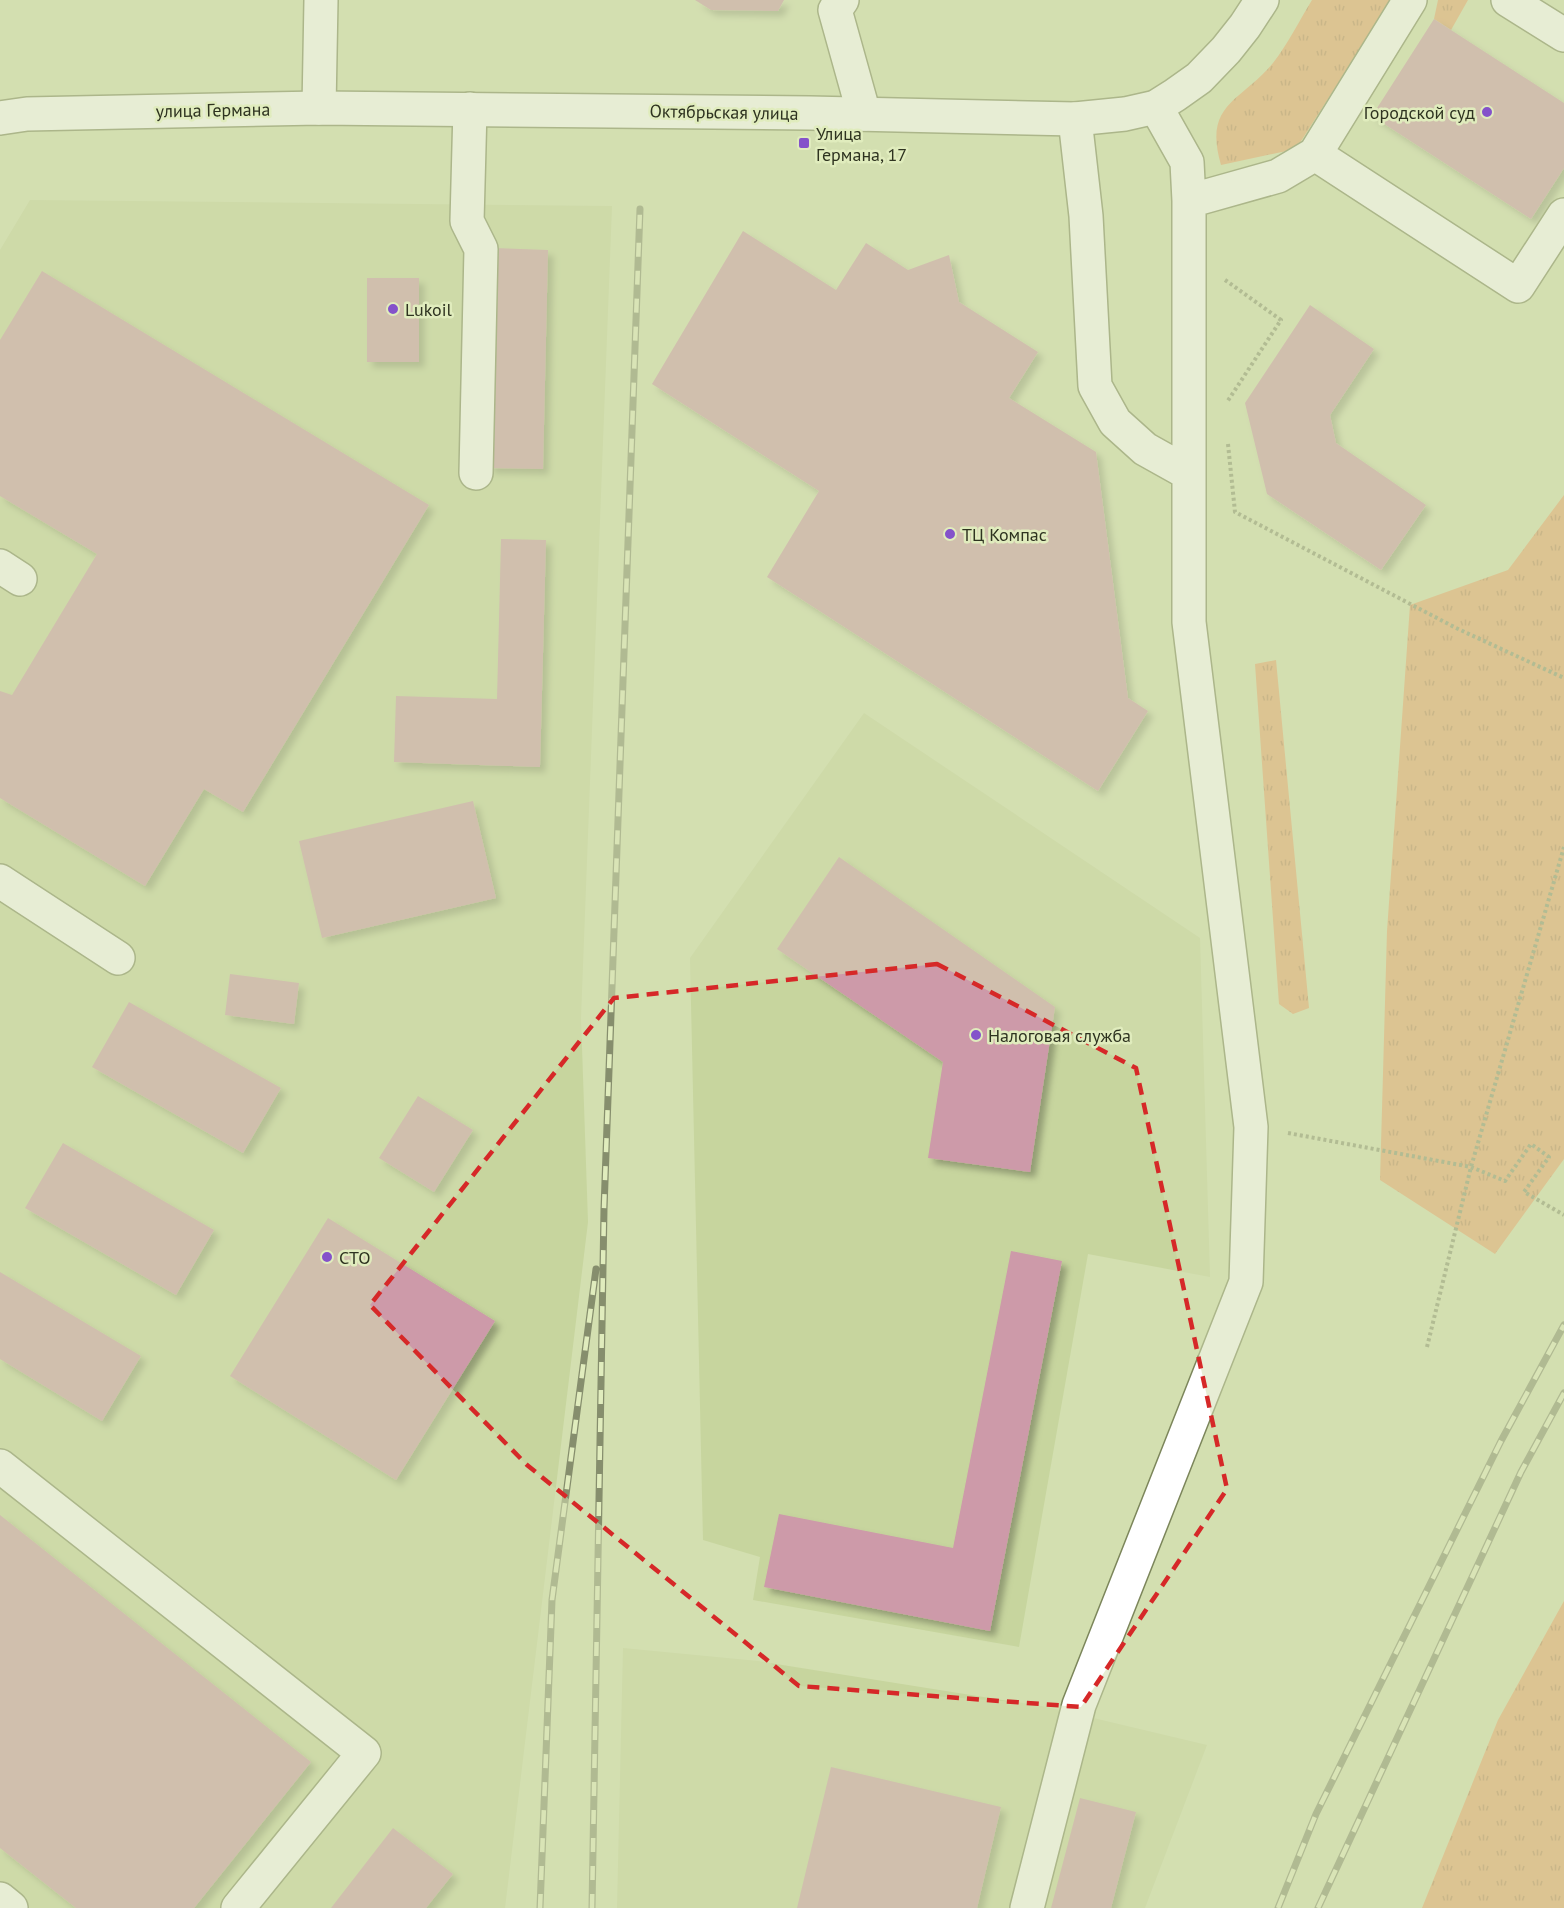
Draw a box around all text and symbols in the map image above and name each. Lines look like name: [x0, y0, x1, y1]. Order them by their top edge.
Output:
street label: улица Германа: [155, 98, 271, 122]
street label: Октябрьская улица: [649, 99, 799, 125]
place label: Городской суд: [1364, 101, 1475, 124]
marker: Городской суд: [1480, 105, 1494, 119]
place label: Улица Германа, 17: [816, 122, 907, 166]
marker: Улица Германа, 17: [797, 136, 811, 150]
place label: Lukoil: [405, 298, 453, 321]
marker: Lukoil: [386, 302, 400, 316]
place label: ТЦ Компас: [962, 523, 1047, 546]
marker: ТЦ Компас: [943, 527, 957, 541]
place label: Налоговая служба: [988, 1024, 1131, 1047]
marker: Налоговая служба: [969, 1028, 983, 1042]
place label: СТО: [339, 1246, 371, 1269]
marker: СТО: [320, 1250, 334, 1264]

